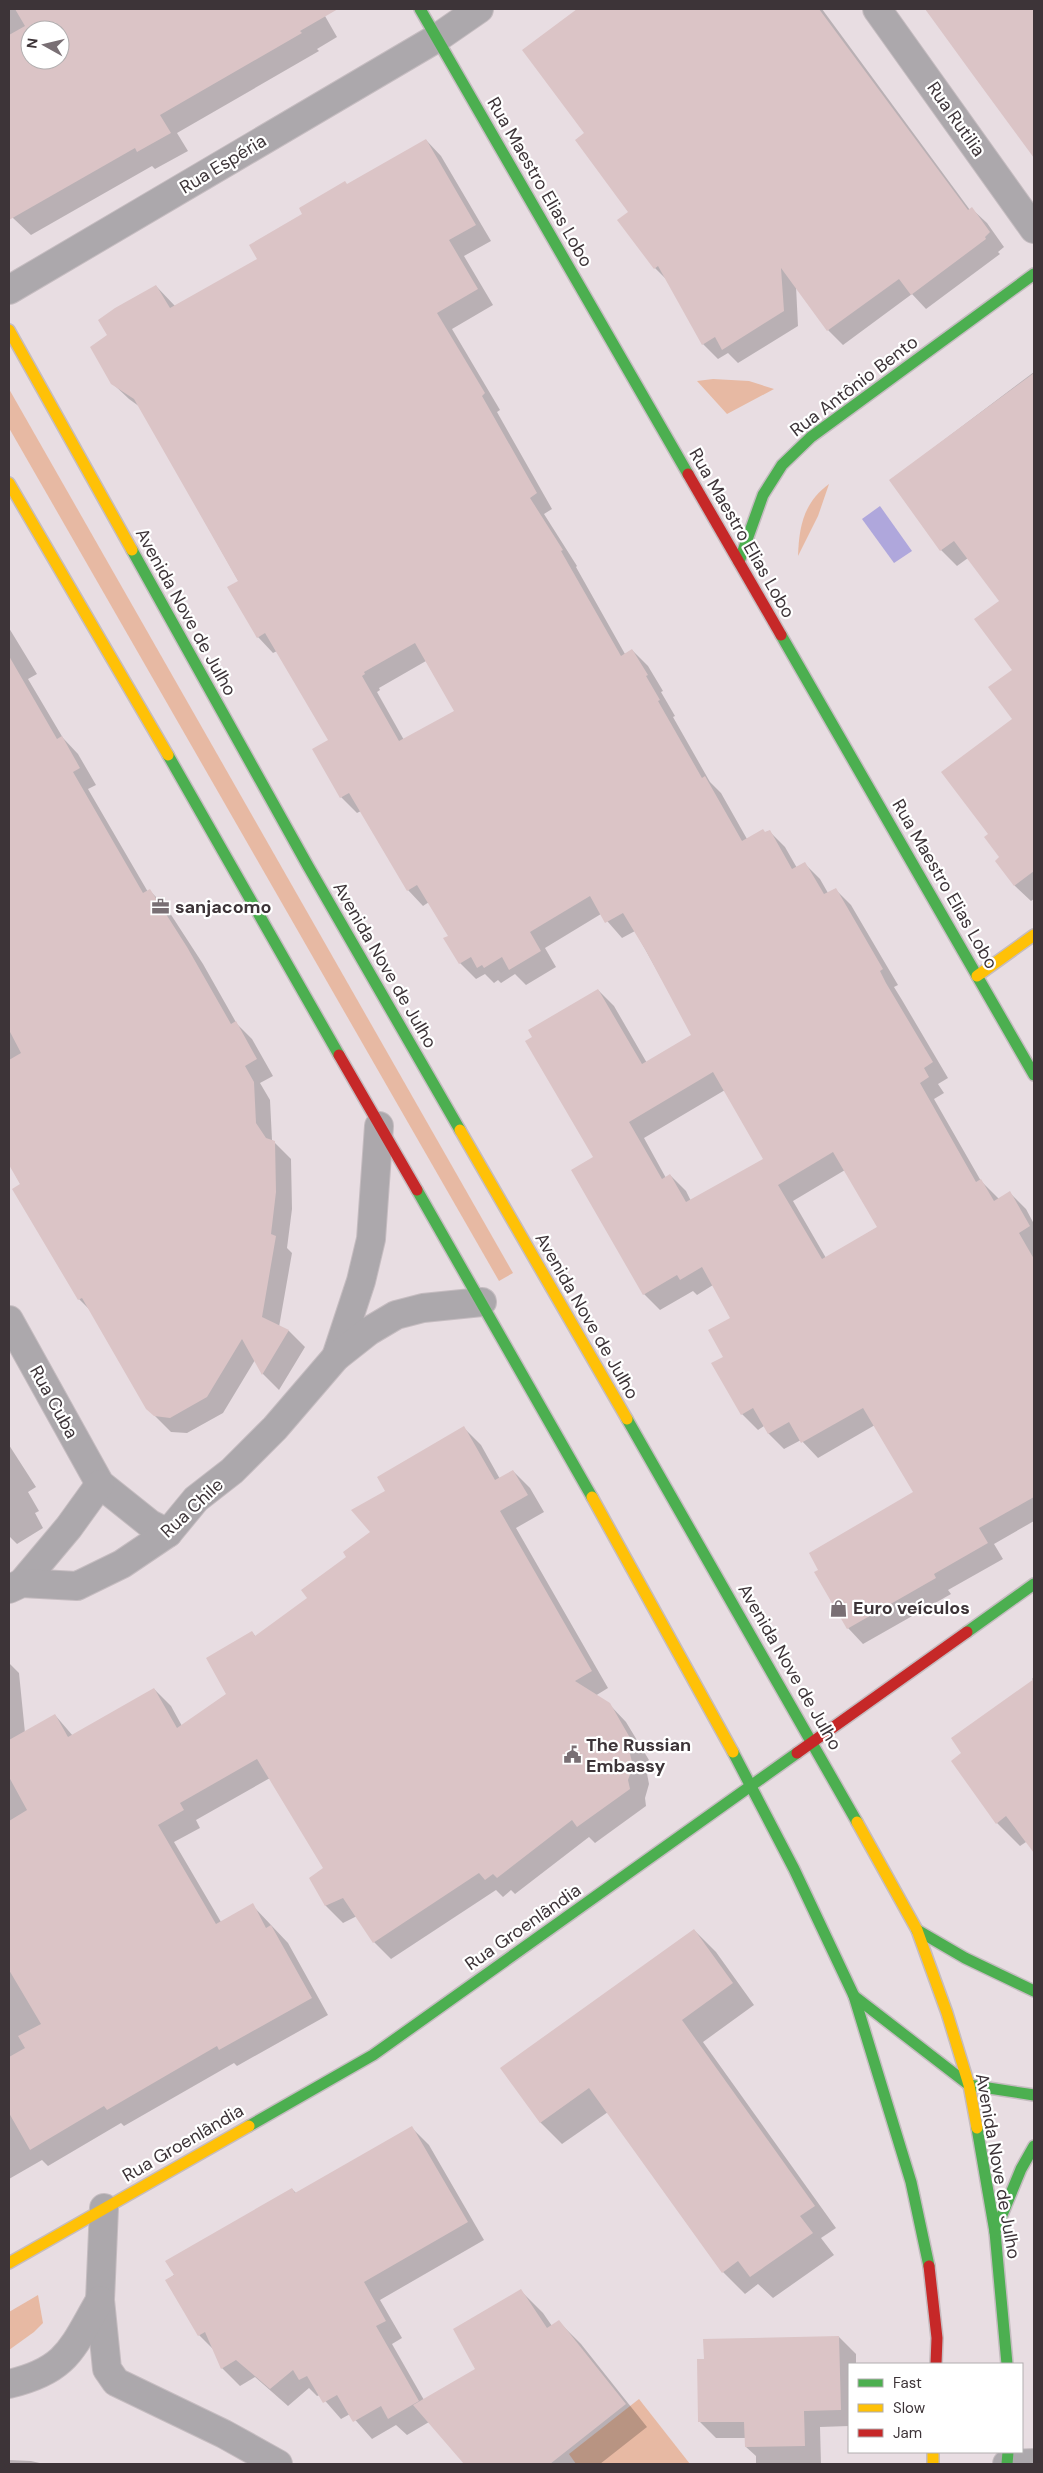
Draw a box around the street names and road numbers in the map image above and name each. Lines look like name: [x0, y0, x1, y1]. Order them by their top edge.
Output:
street label: Rua Rutilia: [921, 77, 991, 161]
street label: Rua Maestro Elias Lobo: [482, 93, 598, 271]
street label: Rua Espéria: [175, 129, 271, 199]
street label: Rua Antônio Bento: [785, 330, 923, 442]
street label: Rua Maestro Elias Lobo: [684, 444, 800, 622]
street label: Avenida Nove de Julho: [130, 524, 242, 700]
street label: Rua Maestro Elias Lobo: [887, 795, 1003, 973]
street label: Avenida Nove de Julho: [328, 878, 442, 1052]
street label: Avenida Nove de Julho: [530, 1229, 644, 1403]
street label: Rua Cuba: [24, 1361, 84, 1443]
street label: Rua Chile: [156, 1473, 228, 1543]
street label: Avenida Nove de Julho: [733, 1580, 847, 1754]
street label: Rua Groenlândia: [460, 1878, 586, 1976]
street label: Avenida Nove de Julho: [970, 2071, 1026, 2261]
street label: Rua Groenlândia: [118, 2099, 248, 2187]

